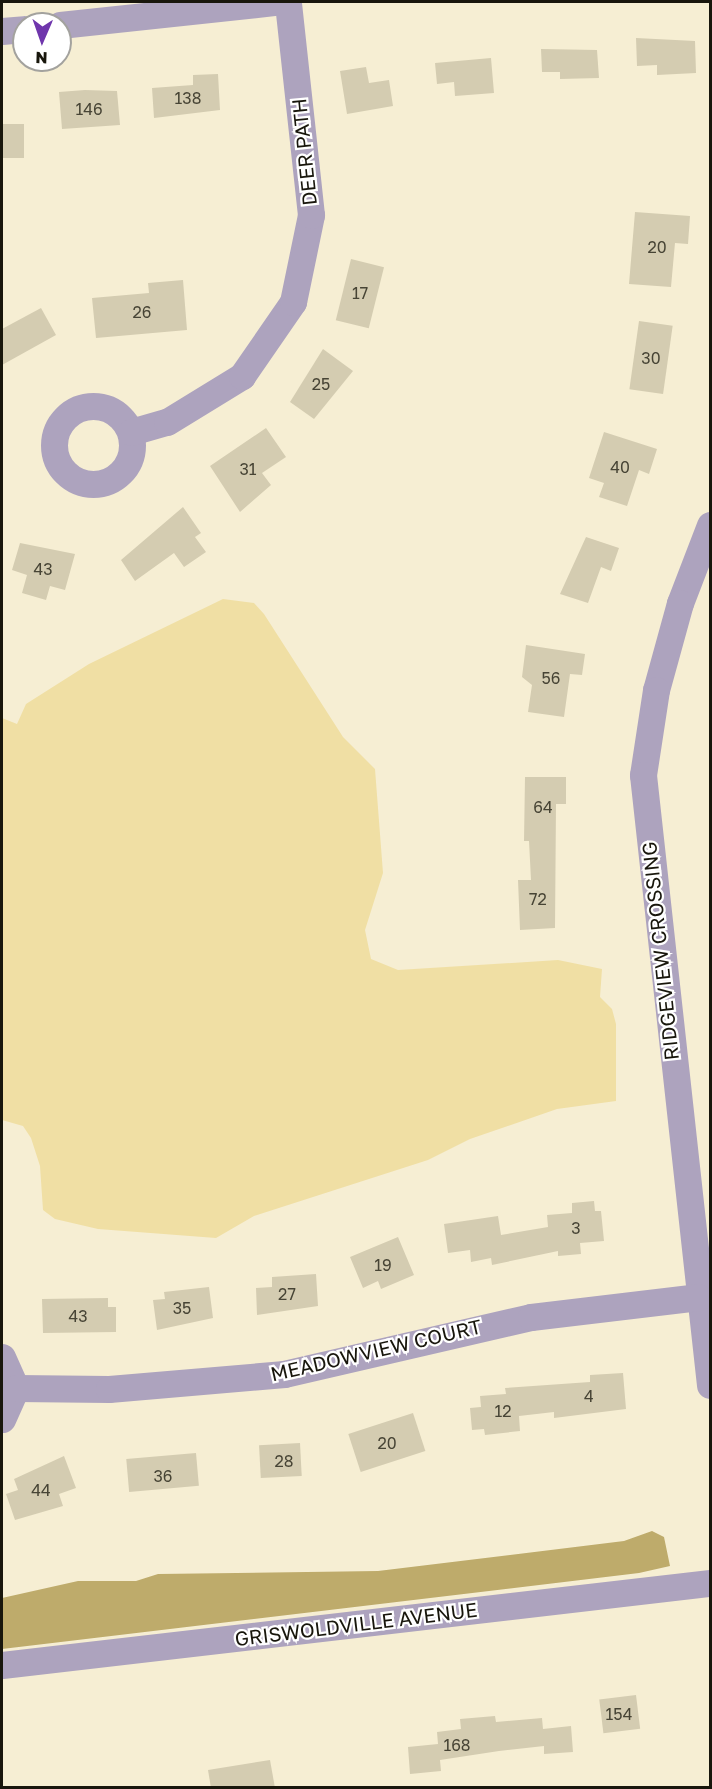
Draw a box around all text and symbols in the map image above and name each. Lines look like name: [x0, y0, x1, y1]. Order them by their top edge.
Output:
north arrow: [12, 12, 72, 72]
text: N: [35, 48, 48, 68]
house number: 138: [175, 88, 201, 108]
street label: DEER PATH: [286, 97, 322, 207]
house number: 146: [75, 99, 103, 119]
house number: 20: [647, 237, 667, 257]
house number: 17: [352, 283, 368, 303]
house number: 26: [133, 302, 151, 322]
house number: 30: [641, 348, 661, 368]
house number: 25: [312, 374, 330, 394]
house number: 40: [610, 457, 630, 477]
house number: 31: [239, 459, 257, 479]
house number: 43: [33, 559, 53, 579]
house number: 56: [542, 668, 560, 688]
house number: 64: [533, 797, 553, 817]
street label: RIDGEVIEW CROSSING: [637, 841, 683, 1061]
house number: 72: [529, 889, 547, 909]
house number: 3: [571, 1218, 581, 1238]
house number: 19: [374, 1255, 392, 1275]
house number: 27: [278, 1284, 296, 1304]
house number: 35: [173, 1298, 191, 1318]
house number: 43: [68, 1306, 88, 1326]
street label: MEADOWVIEW COURT: [268, 1314, 484, 1386]
house number: 4: [584, 1386, 594, 1406]
house number: 12: [494, 1401, 512, 1421]
house number: 20: [377, 1433, 397, 1453]
house number: 28: [274, 1451, 294, 1471]
house number: 36: [153, 1466, 173, 1486]
house number: 44: [31, 1480, 51, 1500]
street label: GRISWOLDVILLE AVENUE: [233, 1597, 479, 1651]
house number: 154: [606, 1704, 632, 1724]
house number: 168: [443, 1735, 471, 1755]

